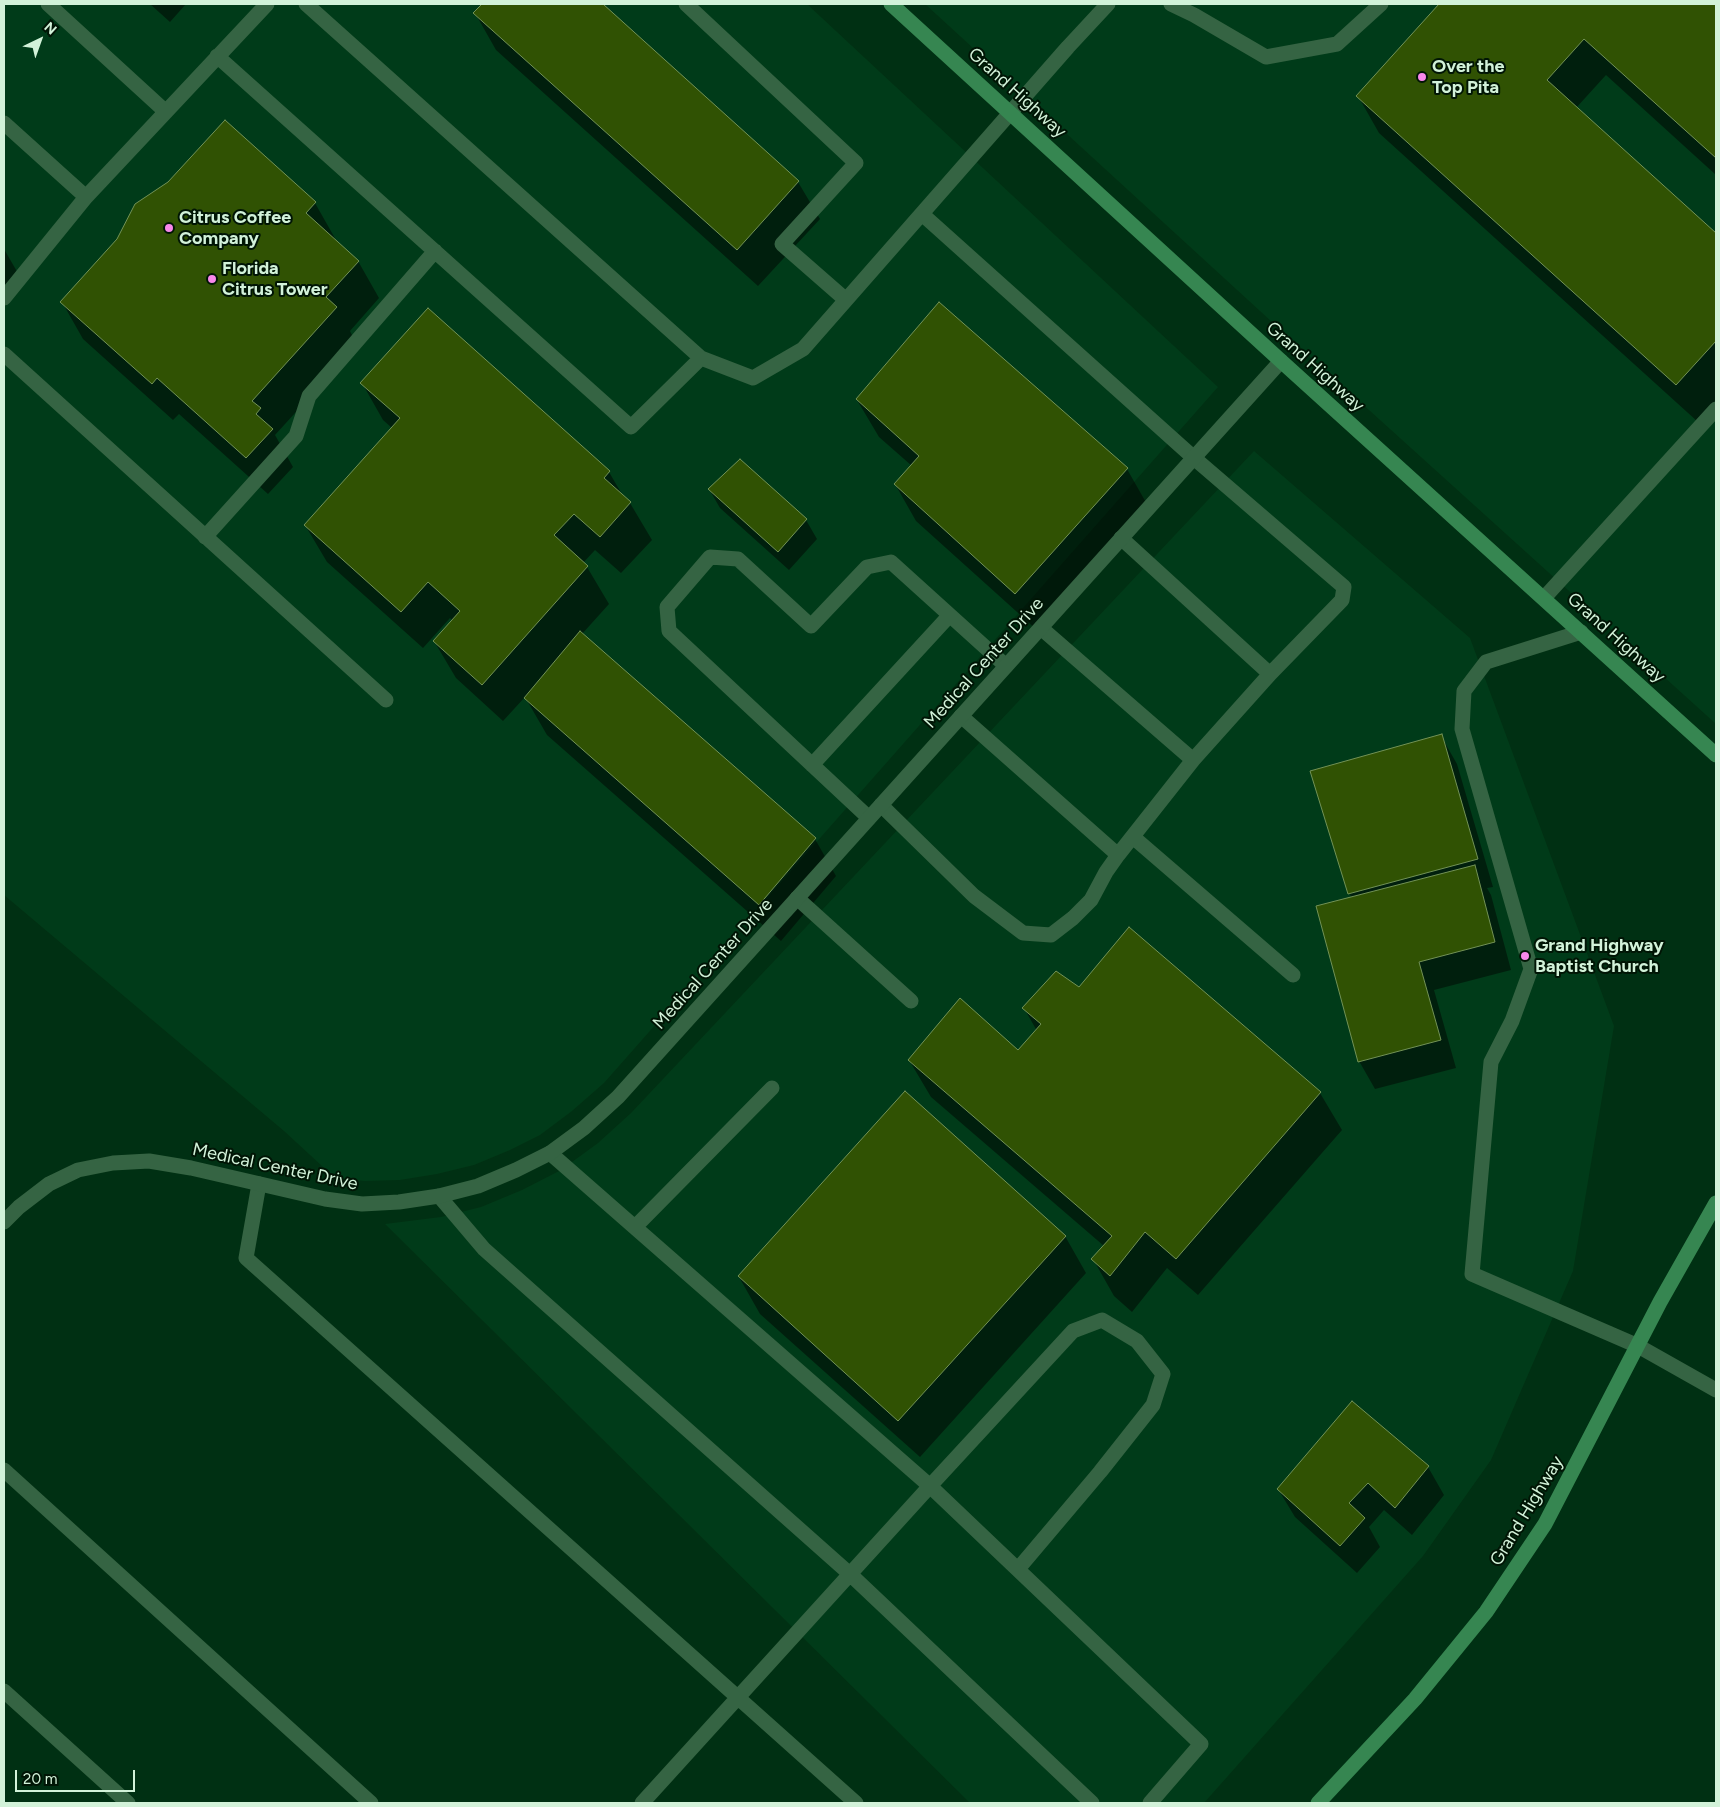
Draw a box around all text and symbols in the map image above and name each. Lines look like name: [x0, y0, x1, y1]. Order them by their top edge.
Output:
north arrow: [15, 15, 65, 65]
text: N: [41, 19, 60, 38]
street label: Grand Highway: [963, 43, 1071, 143]
place label: Over the Top Pita: [1432, 56, 1504, 98]
marker: Over the Top Pita: [1416, 71, 1428, 83]
place label: Citrus Coffee Company: [179, 207, 291, 250]
marker: Citrus Coffee Company: [163, 222, 175, 234]
place label: Florida Citrus Tower: [222, 258, 328, 300]
marker: Florida Citrus Tower: [206, 273, 218, 285]
street label: Grand Highway: [1261, 317, 1369, 417]
street label: Grand Highway: [1562, 588, 1670, 688]
street label: Medical Center Drive: [920, 593, 1048, 733]
street label: Medical Center Drive: [649, 894, 777, 1034]
place label: Grand Highway Baptist Church: [1535, 935, 1664, 978]
marker: Grand Highway Baptist Church: [1519, 950, 1531, 962]
street label: Medical Center Drive: [190, 1139, 360, 1195]
street label: Grand Highway: [1486, 1452, 1568, 1570]
scale bar: [18, 1760, 138, 1792]
text: 20 m: [23, 1770, 57, 1788]

